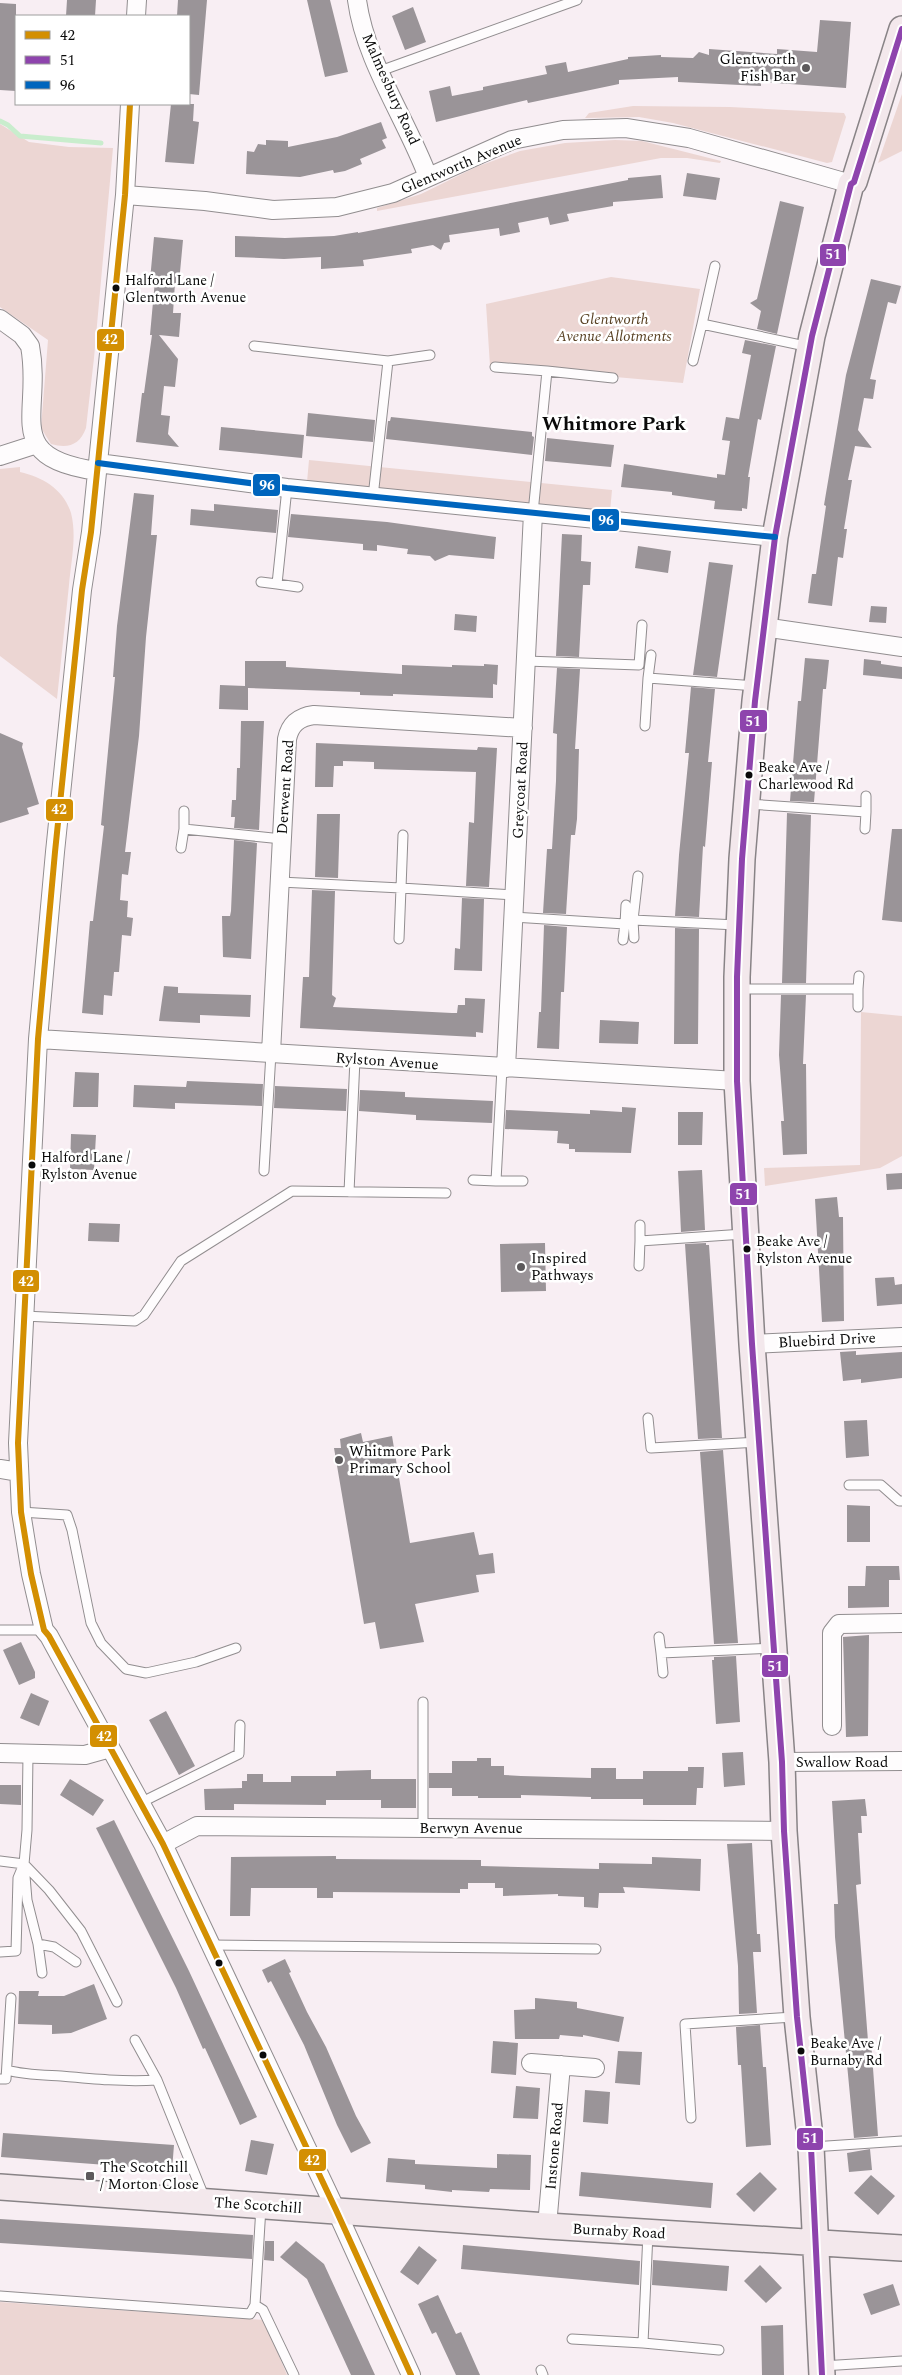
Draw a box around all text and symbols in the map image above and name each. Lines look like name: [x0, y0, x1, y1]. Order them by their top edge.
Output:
legend: [15, 15, 190, 105]
text: 42: [60, 24, 75, 47]
street label: Malmesbury Road: [356, 30, 425, 149]
place label: Glentworth Fish Bar: [719, 48, 796, 88]
text: 51: [60, 49, 75, 72]
marker: Glentworth Fish Bar: [800, 62, 812, 74]
text: 96: [60, 74, 76, 97]
street label: Glentworth Avenue: [397, 128, 525, 200]
line badge: 51: [819, 243, 847, 267]
text: 51: [825, 244, 841, 265]
place label: Halford Lane / Glentworth Avenue: [125, 270, 246, 308]
marker: Halford Lane / Glentworth Avenue: [111, 283, 121, 293]
park label: Glentworth Avenue Allotments: [556, 308, 672, 348]
line badge: 42: [96, 328, 125, 352]
text: 42: [102, 329, 118, 350]
district label: Whitmore Park: [542, 409, 686, 439]
line badge: 96: [252, 473, 281, 497]
text: 96: [259, 475, 275, 496]
line badge: 96: [591, 508, 620, 532]
text: 96: [598, 510, 614, 531]
line badge: 51: [739, 709, 768, 733]
text: 51: [745, 711, 761, 732]
street label: Derwent Road: [271, 739, 300, 835]
street label: Greycoat Road: [506, 741, 535, 839]
place label: Beake Ave / Charlewood Rd: [758, 757, 854, 795]
marker: Beake Ave / Charlewood Rd: [744, 770, 754, 780]
line badge: 42: [45, 798, 74, 822]
text: 42: [51, 799, 67, 820]
street label: Rylston Avenue: [335, 1046, 439, 1077]
place label: Halford Lane / Rylston Avenue: [41, 1147, 138, 1185]
marker: Halford Lane / Rylston Avenue: [27, 1160, 37, 1170]
line badge: 51: [729, 1182, 758, 1206]
text: 51: [735, 1184, 751, 1205]
place label: Beake Ave / Rylston Avenue: [756, 1231, 853, 1269]
marker: Beake Ave / Rylston Avenue: [742, 1244, 752, 1254]
place label: Inspired Pathways: [531, 1247, 594, 1287]
marker: Inspired Pathways: [515, 1261, 527, 1273]
line badge: 42: [12, 1269, 40, 1293]
text: 42: [18, 1271, 34, 1292]
street label: Bluebird Drive: [778, 1326, 876, 1355]
place label: Whitmore Park Primary School: [349, 1440, 451, 1480]
marker: Whitmore Park Primary School: [333, 1454, 345, 1466]
line badge: 51: [761, 1654, 789, 1678]
text: 51: [767, 1656, 783, 1677]
line badge: 42: [89, 1724, 118, 1748]
text: 42: [96, 1726, 112, 1747]
street label: Swallow Road: [796, 1751, 888, 1774]
street label: Berwyn Avenue: [419, 1817, 523, 1840]
unlabelled marker: [214, 1958, 224, 1968]
place label: Beake Ave / Burnaby Rd: [810, 2033, 883, 2071]
marker: Beake Ave / Burnaby Rd: [796, 2046, 806, 2056]
unlabelled marker: [258, 2050, 268, 2060]
street label: Instone Road: [539, 2101, 570, 2191]
line badge: 51: [796, 2127, 824, 2151]
text: 51: [802, 2128, 818, 2149]
line badge: 42: [298, 2148, 327, 2172]
text: 42: [304, 2150, 320, 2171]
place label: The Scotchill / Morton Close: [100, 2156, 199, 2196]
marker: The Scotchill / Morton Close: [84, 2170, 96, 2182]
street label: The Scotchill: [213, 2191, 303, 2220]
street label: Burnaby Road: [572, 2218, 666, 2245]

